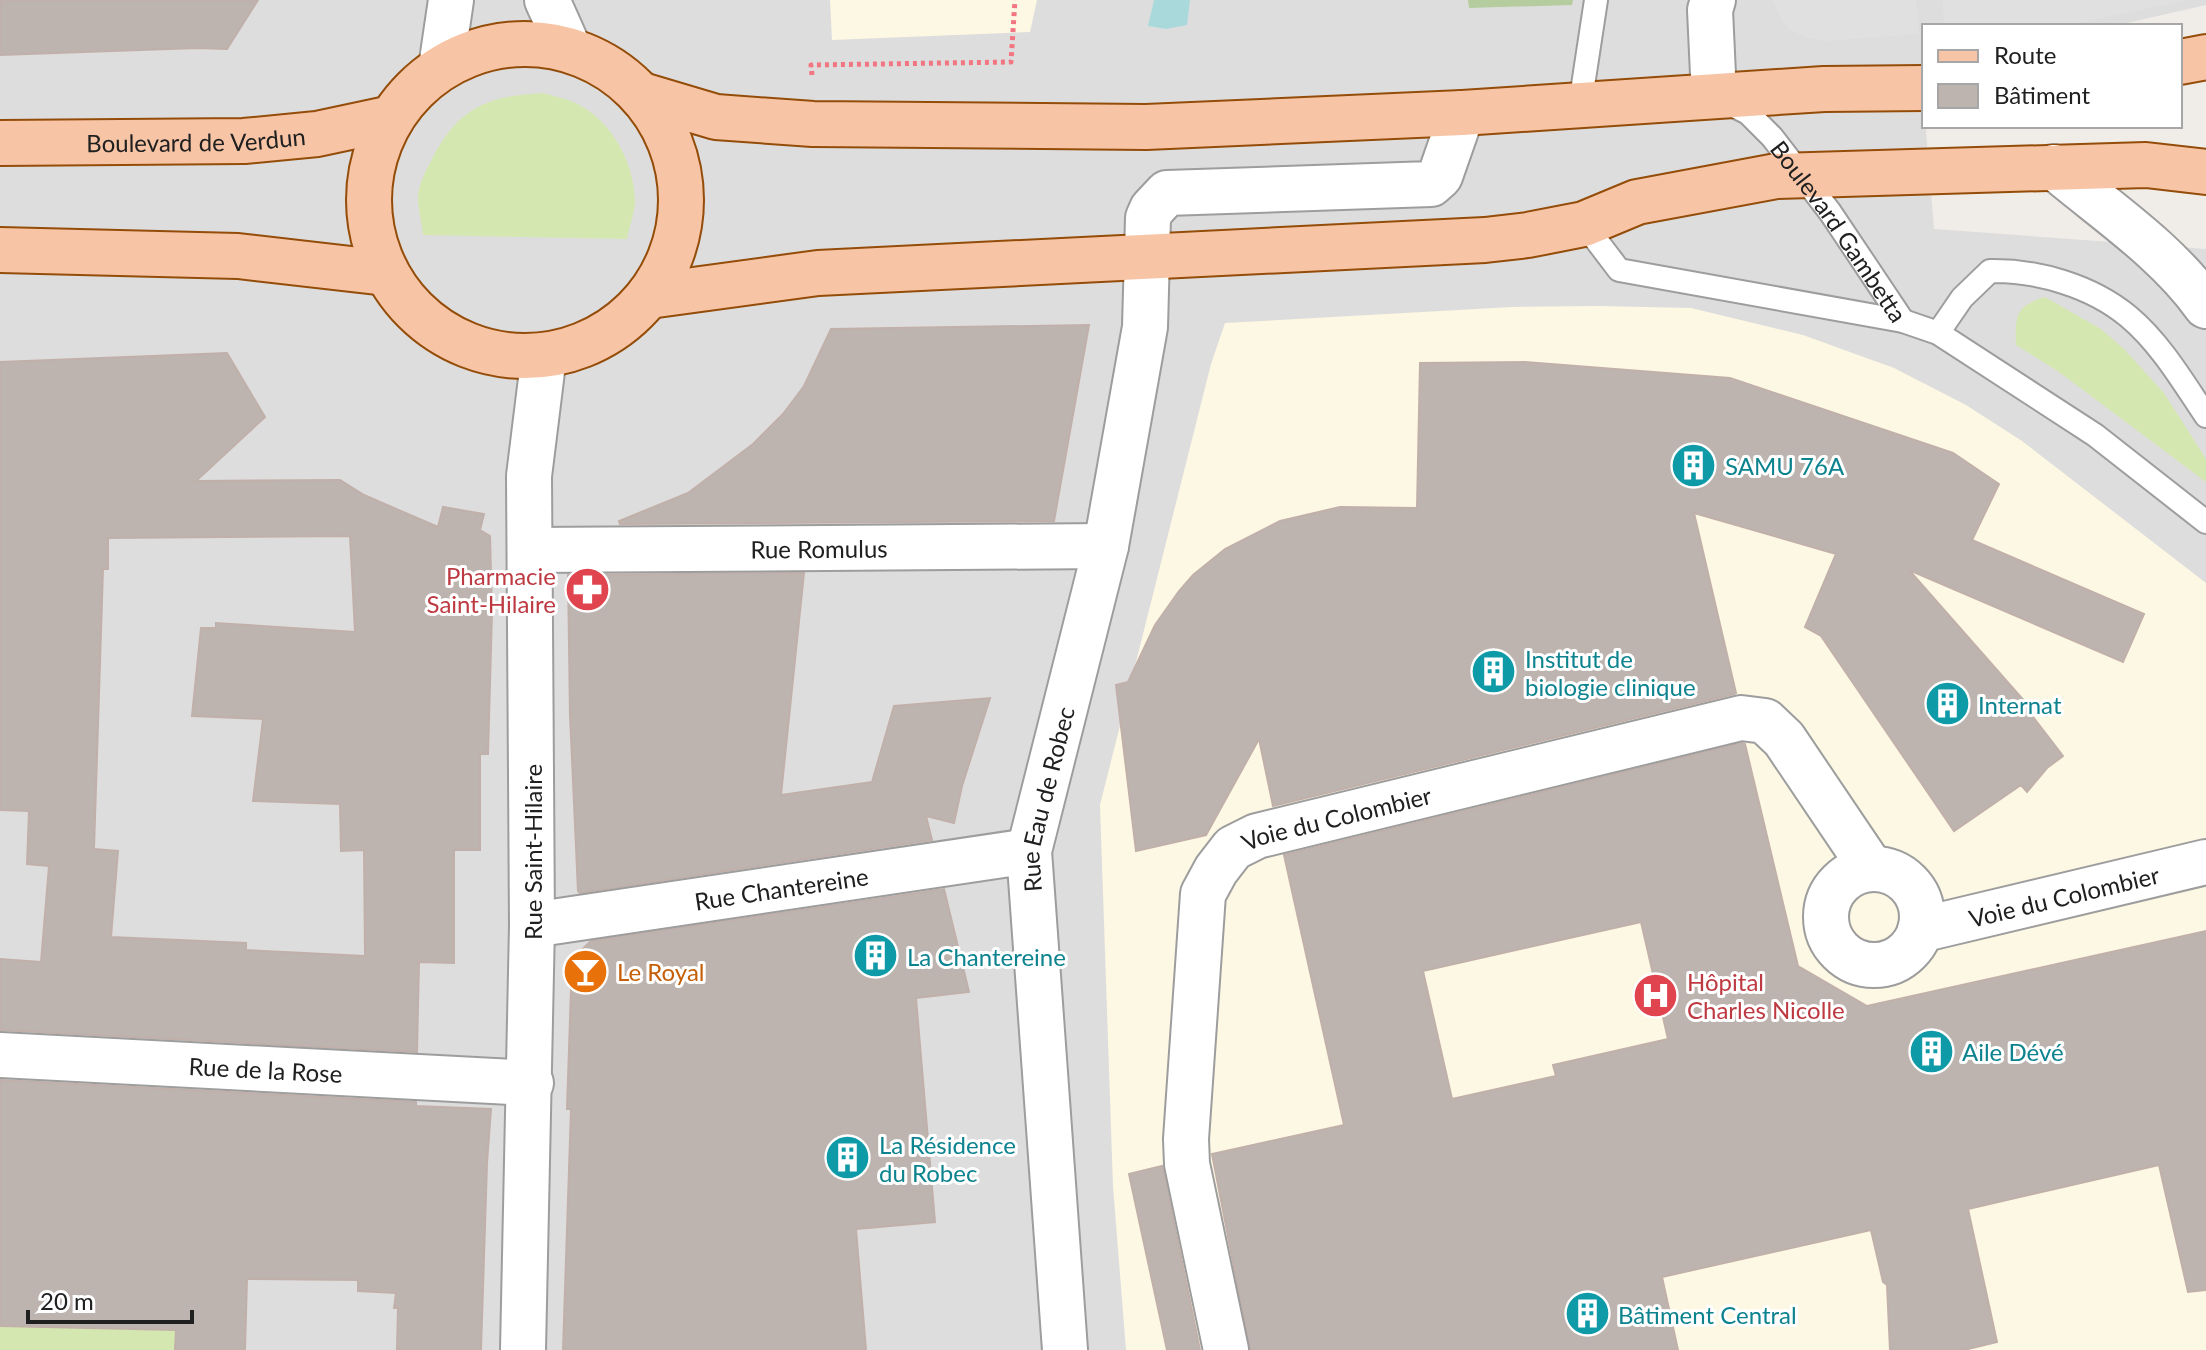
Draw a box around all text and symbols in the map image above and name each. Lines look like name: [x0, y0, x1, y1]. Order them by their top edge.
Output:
legend: [1922, 24, 2182, 128]
text: Route: [1994, 40, 2056, 69]
text: Bâtiment: [1994, 80, 2091, 109]
street label: Boulevard de Verdun: [86, 121, 307, 157]
street label: Boulevard Gambetta: [1765, 134, 1914, 327]
building icon: SAMU 76A: [1670, 441, 1718, 489]
place label: SAMU 76A: [1725, 451, 1845, 480]
street label: Rue Romulus: [750, 533, 888, 563]
place label: Pharmacie Saint-Hilaire: [427, 561, 556, 618]
pharmacy icon: Pharmacie Saint-Hilaire: [563, 565, 611, 613]
place label: Institut de biologie clinique: [1525, 644, 1696, 701]
building icon: Institut de biologie clinique: [1470, 648, 1518, 696]
building icon: Internat: [1923, 680, 1971, 728]
place label: Internat: [1978, 690, 2062, 719]
street label: Rue Eau de Robec: [1015, 703, 1079, 893]
street label: Rue Saint-Hilaire: [518, 764, 547, 940]
street label: Voie du Colombier: [1236, 780, 1434, 856]
street label: Voie du Colombier: [1966, 859, 2162, 932]
street label: Rue Chantereine: [692, 861, 870, 915]
building icon: La Chantereine: [852, 932, 900, 980]
place label: La Chantereine: [907, 942, 1066, 971]
bar icon: Le Royal: [562, 947, 610, 995]
place label: Le Royal: [617, 957, 704, 986]
place label: Hôpital Charles Nicolle: [1687, 967, 1845, 1024]
hospital icon: Hôpital Charles Nicolle: [1632, 971, 1680, 1019]
building icon: Aile Dévé: [1907, 1027, 1955, 1075]
place label: Aile Dévé: [1962, 1037, 2064, 1066]
street label: Rue de la Rose: [188, 1050, 343, 1088]
place label: La Résidence du Robec: [879, 1130, 1016, 1187]
building icon: La Résidence du Robec: [824, 1134, 872, 1182]
scale bar: [28, 1274, 192, 1324]
text: 20 m: [40, 1286, 94, 1315]
building icon: Bâtiment Central: [1563, 1290, 1611, 1338]
place label: Bâtiment Central: [1618, 1300, 1797, 1329]

